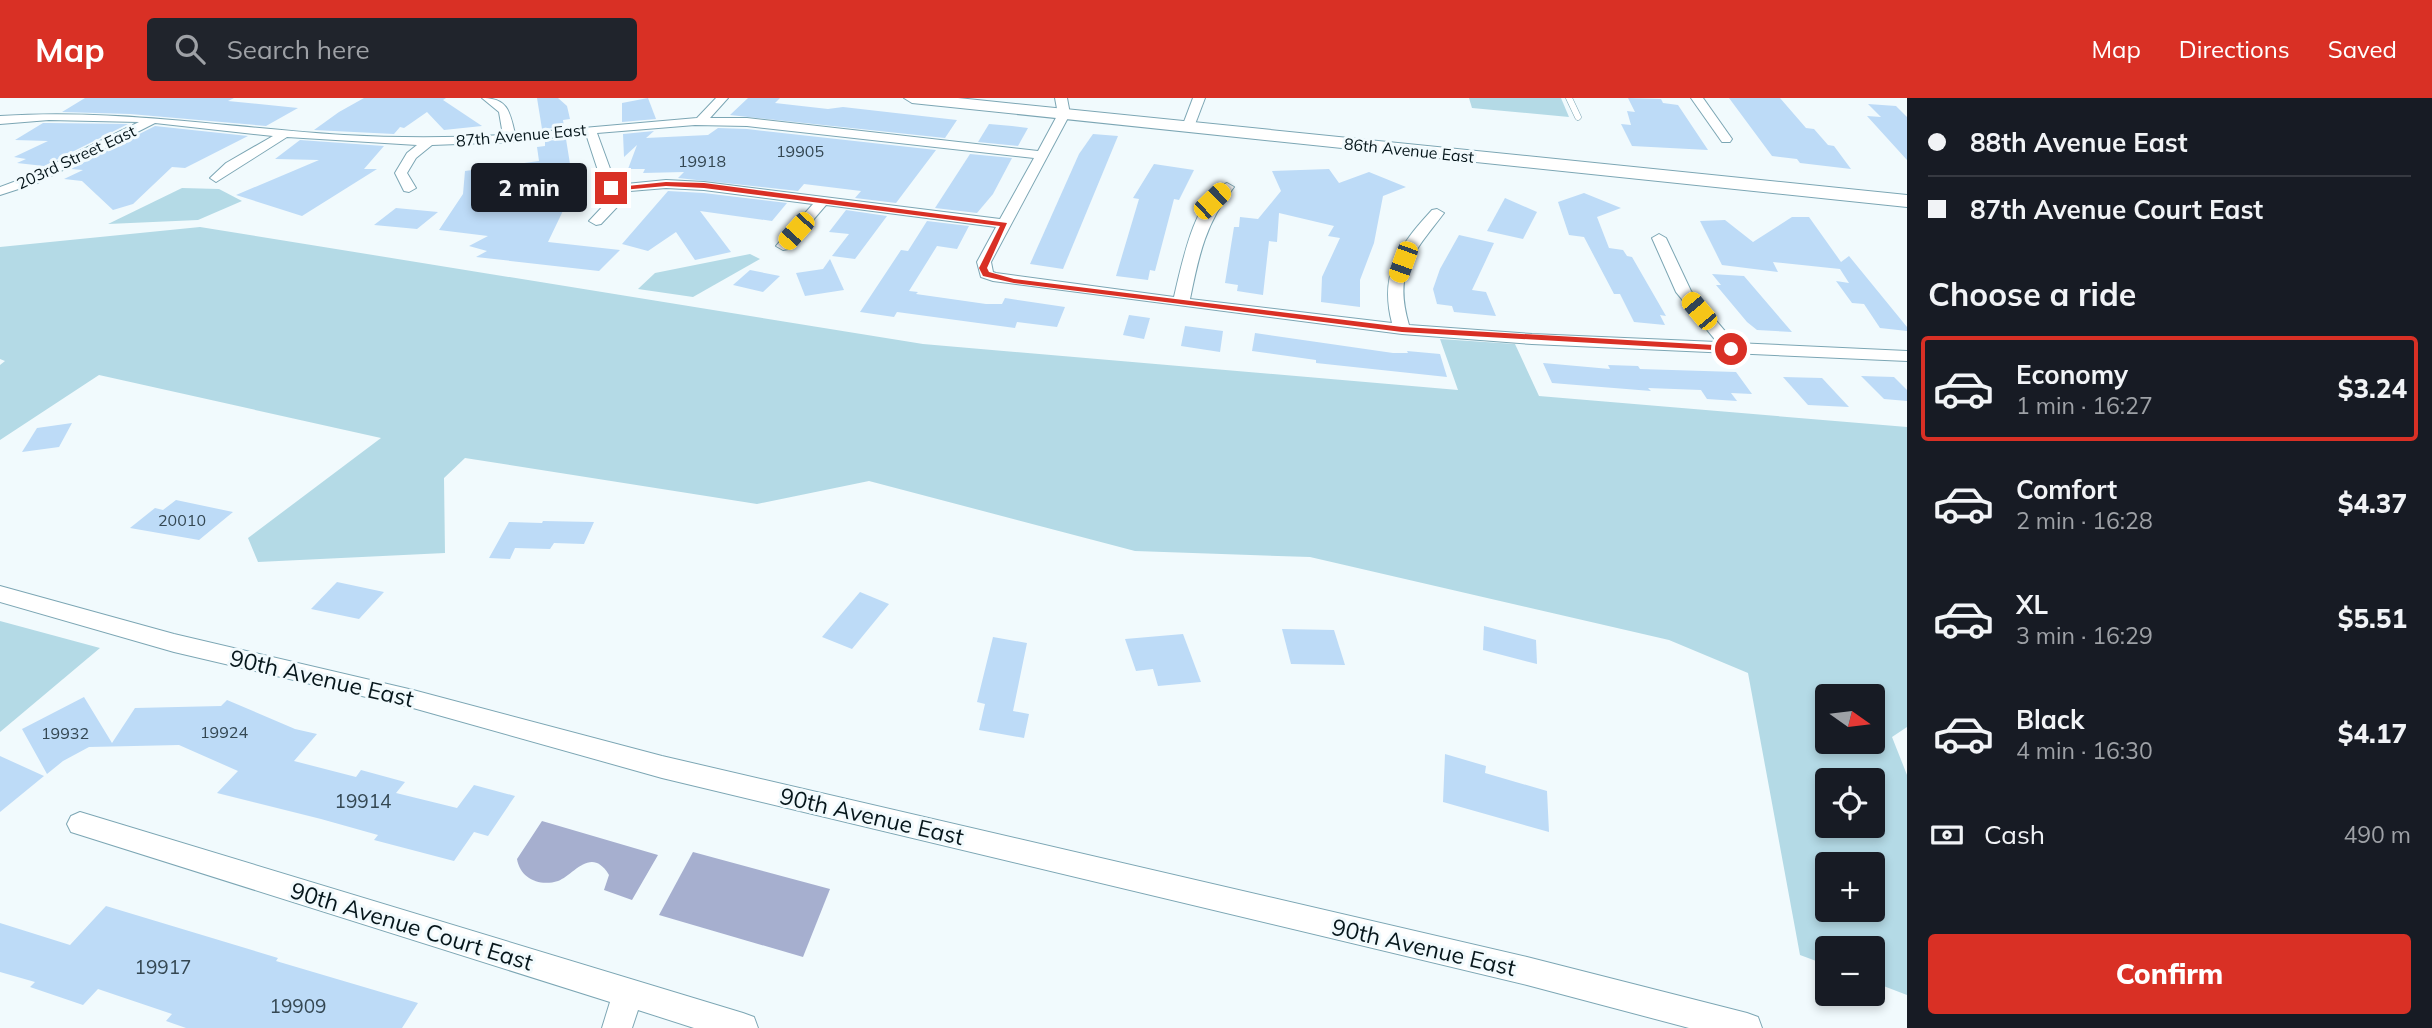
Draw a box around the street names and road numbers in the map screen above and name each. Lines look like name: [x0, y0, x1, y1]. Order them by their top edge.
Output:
street label: 87th Avenue East: [455, 119, 587, 151]
street label: 203rd Street East: [13, 120, 139, 193]
street label: 86th Avenue East: [1343, 133, 1475, 167]
street label: 90th Avenue East: [227, 643, 417, 713]
street label: 90th Avenue East: [777, 781, 967, 851]
street label: 90th Avenue Court East: [287, 875, 537, 977]
street label: 90th Avenue East: [1329, 912, 1519, 982]

